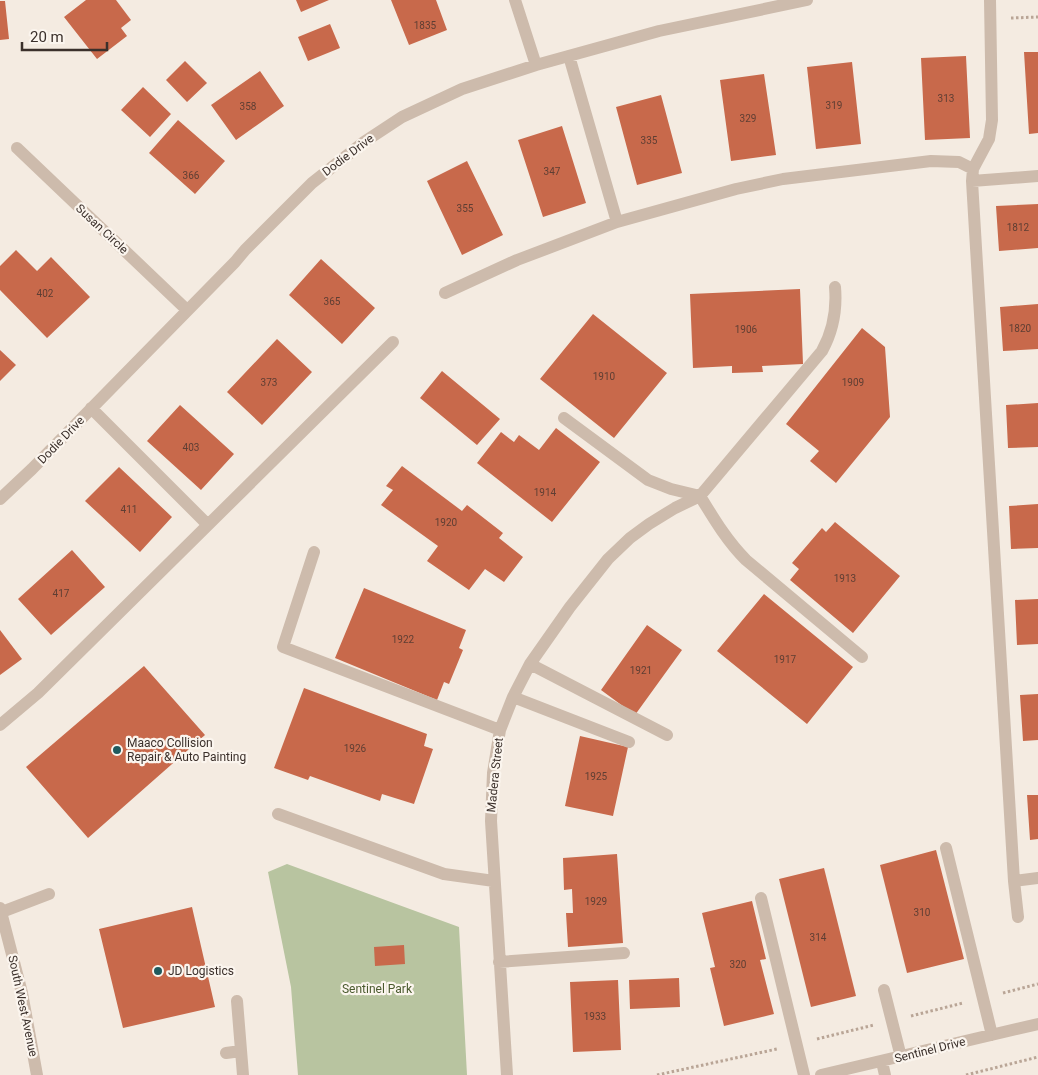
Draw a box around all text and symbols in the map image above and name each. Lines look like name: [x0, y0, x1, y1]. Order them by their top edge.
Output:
scale bar: [22, 20, 108, 52]
house number: 1835: [414, 20, 437, 31]
text: 20 m: [30, 28, 64, 46]
house number: 313: [938, 93, 954, 104]
house number: 319: [826, 100, 842, 111]
house number: 358: [240, 101, 257, 112]
house number: 329: [740, 113, 756, 124]
street label: Dodie Drive: [320, 131, 376, 179]
house number: 335: [641, 135, 658, 146]
house number: 347: [544, 166, 561, 177]
house number: 366: [183, 170, 200, 181]
street label: Susan Circle: [73, 201, 131, 257]
house number: 355: [457, 203, 474, 214]
house number: 1812: [1007, 222, 1030, 233]
house number: 402: [37, 288, 54, 299]
house number: 365: [324, 296, 341, 307]
house number: 1820: [1009, 323, 1032, 334]
house number: 1906: [735, 324, 758, 335]
house number: 1910: [593, 371, 616, 382]
house number: 373: [261, 377, 277, 388]
house number: 1909: [842, 377, 864, 388]
street label: Dodie Drive: [35, 413, 87, 467]
house number: 403: [183, 442, 199, 453]
house number: 1914: [534, 487, 557, 498]
house number: 411: [121, 504, 137, 515]
house number: 1920: [435, 517, 458, 528]
house number: 1913: [834, 573, 856, 584]
house number: 417: [53, 588, 70, 599]
house number: 1922: [392, 634, 415, 645]
house number: 1917: [774, 654, 797, 665]
house number: 1921: [630, 665, 652, 676]
place label: Maaco Collision Repair & Auto Painting: [127, 736, 246, 764]
street label: Madera Street: [484, 737, 506, 813]
house number: 1926: [344, 743, 367, 754]
marker: Maaco Collision Repair & Auto Painting: [111, 744, 123, 756]
house number: 1925: [585, 771, 608, 782]
house number: 1929: [585, 896, 607, 907]
house number: 310: [914, 907, 931, 918]
house number: 314: [810, 932, 827, 943]
street label: South West Avenue: [5, 954, 41, 1058]
house number: 320: [730, 959, 747, 970]
place label: JD Logistics: [168, 964, 234, 978]
marker: JD Logistics: [152, 965, 164, 977]
park label: Sentinel Park: [342, 982, 413, 996]
house number: 1933: [584, 1011, 606, 1022]
street label: Sentinel Drive: [893, 1034, 967, 1066]

